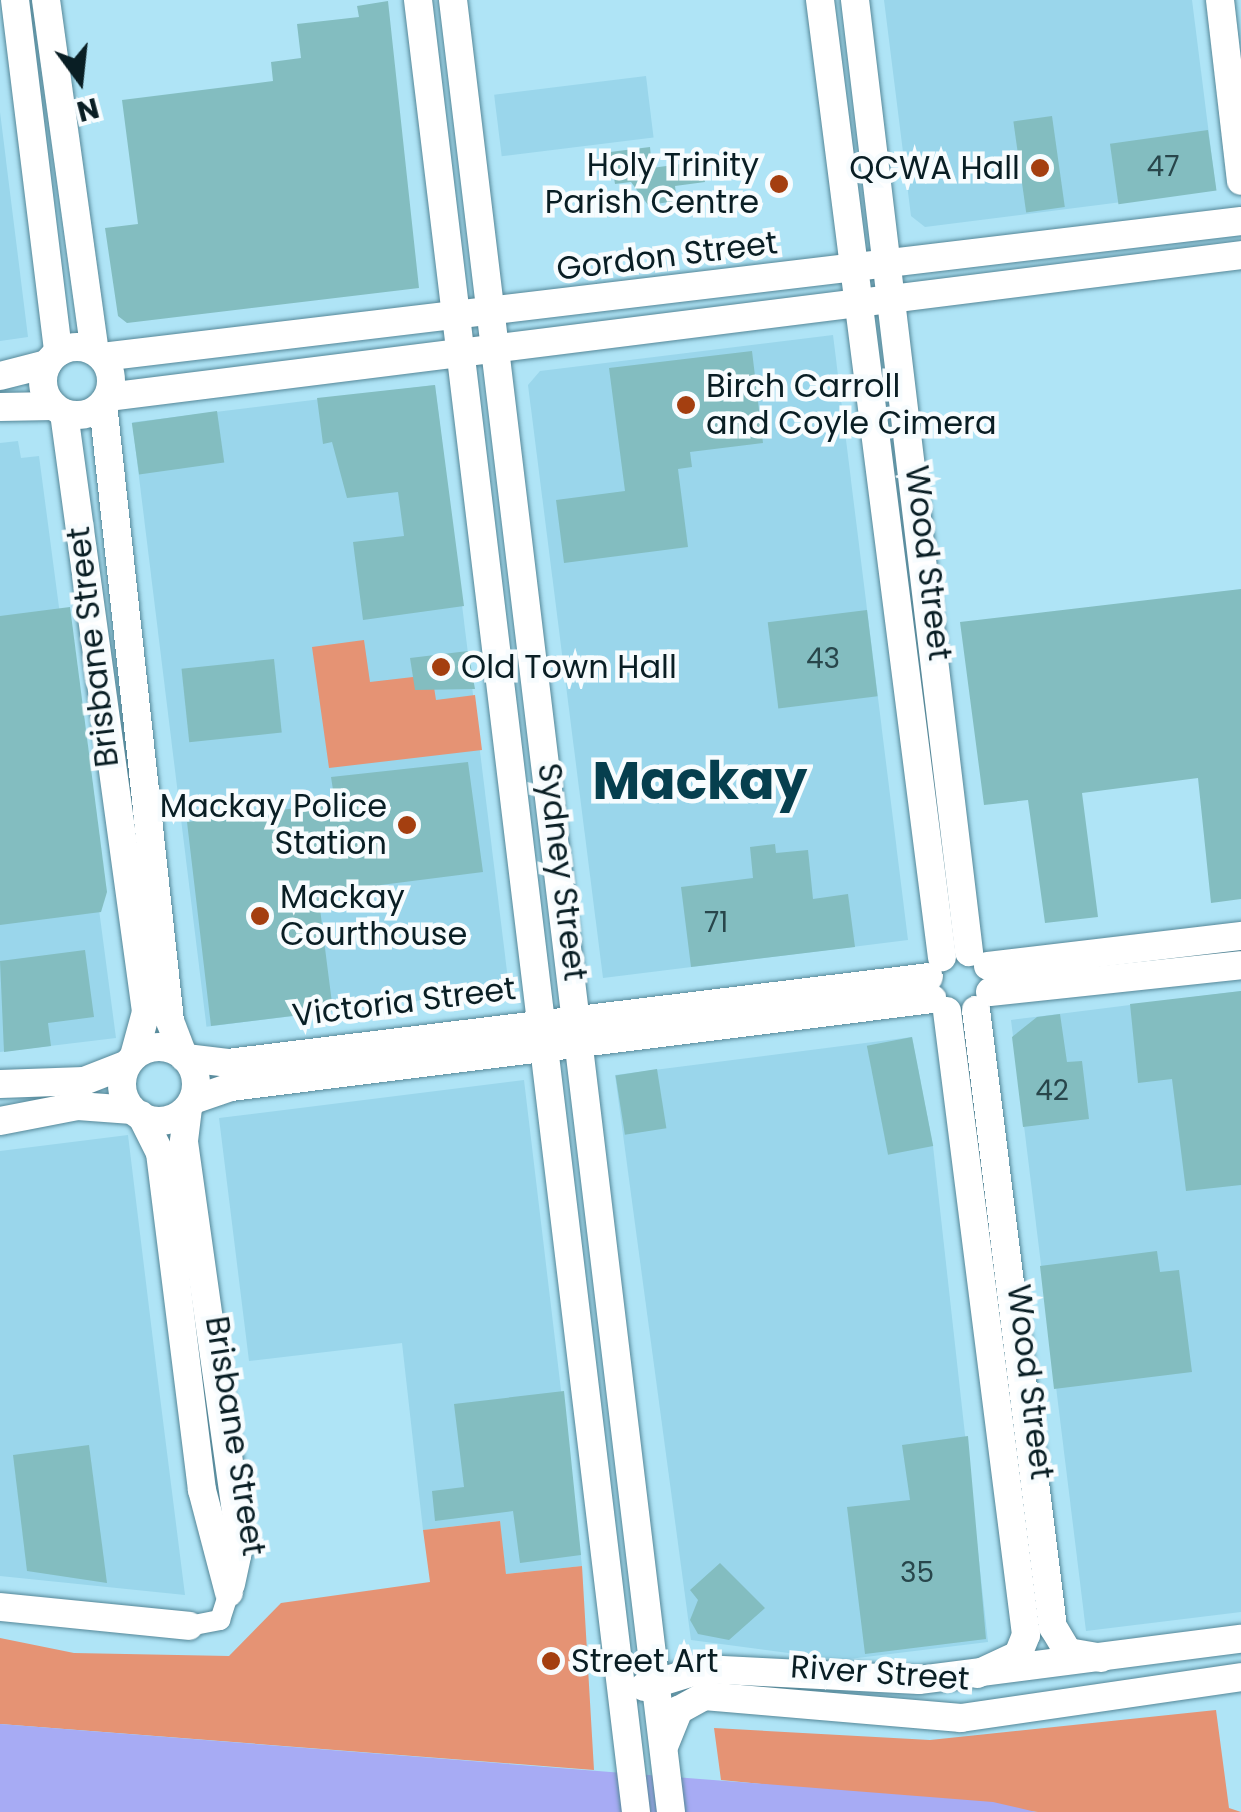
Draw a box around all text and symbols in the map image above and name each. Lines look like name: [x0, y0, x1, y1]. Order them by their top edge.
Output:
north arrow: [30, 30, 130, 130]
text: N: [73, 88, 103, 131]
place label: Holy Trinity Parish Centre: [545, 147, 759, 222]
place label: QCWA Hall: [849, 149, 1020, 187]
house number: 47: [1147, 150, 1179, 184]
marker: QCWA Hall: [1029, 157, 1051, 179]
marker: Holy Trinity Parish Centre: [768, 173, 790, 195]
street label: Gordon Street: [554, 223, 780, 289]
place label: Birch Carroll and Coyle Cimera: [706, 368, 997, 443]
marker: Birch Carroll and Coyle Cimera: [675, 394, 697, 416]
street label: Wood Street: [897, 463, 959, 663]
street label: Brisbane Street: [59, 525, 127, 769]
house number: 43: [806, 642, 840, 676]
place label: Old Town Hall: [461, 648, 677, 686]
marker: Old Town Hall: [430, 656, 452, 678]
district label: Mackay: [593, 750, 807, 812]
street label: Sydney Street: [530, 761, 594, 983]
place label: Mackay Police Station: [160, 788, 387, 863]
marker: Mackay Police Station: [396, 814, 418, 836]
place label: Mackay Courthouse: [280, 879, 467, 954]
marker: Mackay Courthouse: [249, 905, 271, 927]
house number: 71: [704, 906, 728, 940]
street label: Victoria Street: [290, 969, 518, 1035]
house number: 42: [1035, 1074, 1069, 1108]
street label: Wood Street: [999, 1282, 1061, 1482]
street label: Brisbane Street: [197, 1314, 273, 1558]
house number: 35: [900, 1556, 934, 1590]
place label: Street Art: [571, 1642, 718, 1680]
street label: River Street: [789, 1648, 971, 1698]
marker: Street Art: [540, 1650, 562, 1672]

